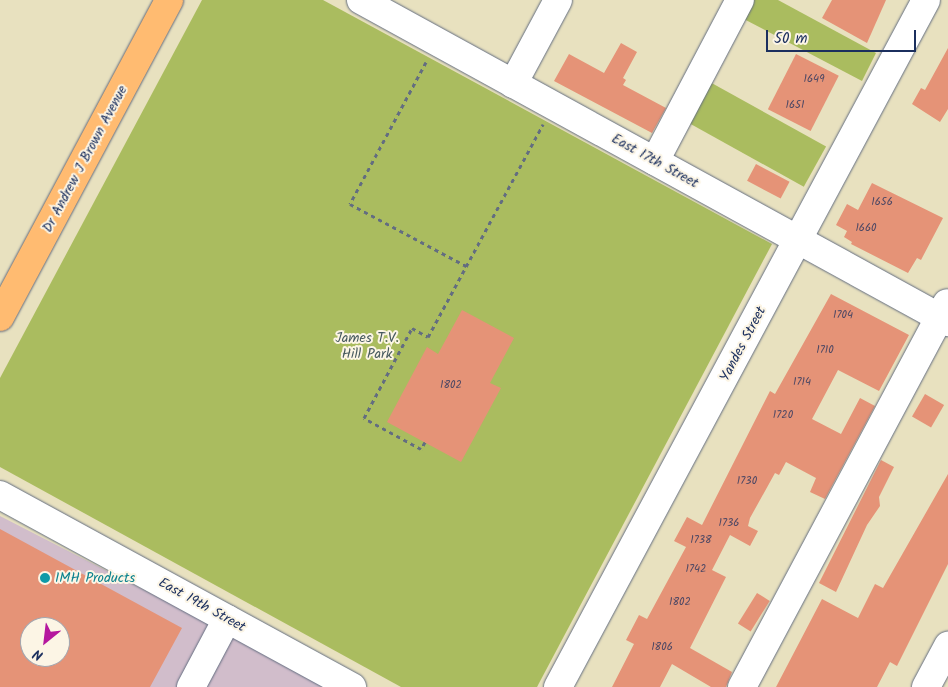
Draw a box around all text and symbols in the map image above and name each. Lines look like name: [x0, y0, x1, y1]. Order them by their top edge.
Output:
scale bar: [768, 20, 918, 52]
text: 50 m: [774, 27, 808, 51]
house number: 1649: [804, 72, 824, 86]
street label: Dr Andrew J Brown Avenue: [39, 83, 131, 235]
house number: 1651: [786, 98, 804, 112]
street label: East 17th Street: [609, 130, 701, 192]
house number: 1656: [871, 195, 893, 209]
house number: 1660: [855, 221, 877, 235]
street label: Yandes Street: [716, 304, 770, 384]
house number: 1704: [833, 308, 853, 322]
park label: James T.V. Hill Park: [335, 330, 399, 362]
house number: 1710: [816, 343, 834, 357]
house number: 1714: [793, 375, 811, 389]
house number: 1802: [440, 378, 462, 392]
house number: 1720: [773, 408, 793, 422]
house number: 1730: [737, 474, 757, 488]
house number: 1736: [719, 516, 739, 530]
house number: 1738: [690, 533, 712, 547]
house number: 1742: [686, 562, 706, 576]
place label: IMH Products: [55, 570, 135, 586]
marker: IMH Products: [39, 572, 51, 584]
street label: East 19th Street: [155, 574, 249, 636]
house number: 1802: [669, 595, 691, 609]
north arrow: [20, 617, 70, 667]
house number: 1806: [651, 640, 673, 654]
text: N: [29, 642, 47, 666]

